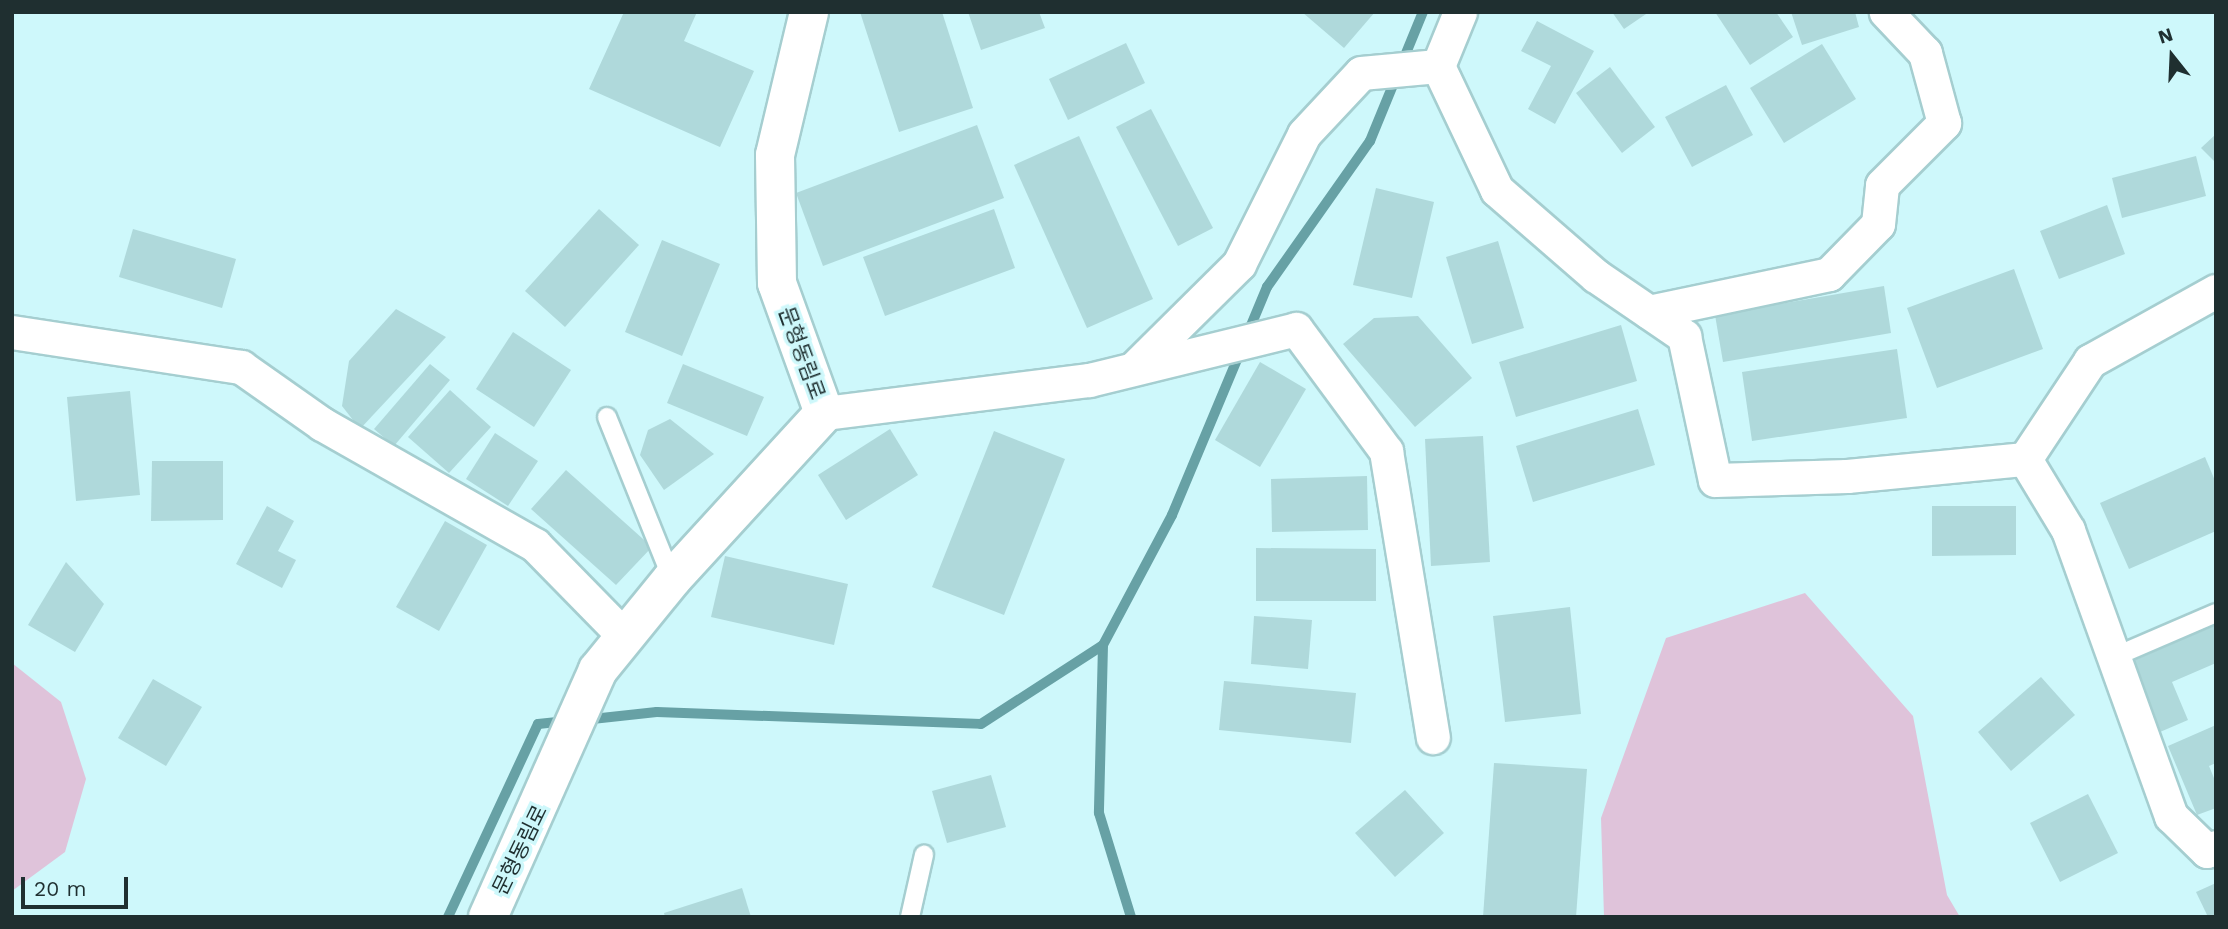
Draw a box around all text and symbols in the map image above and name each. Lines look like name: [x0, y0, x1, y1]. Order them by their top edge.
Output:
north arrow: [2137, 21, 2207, 91]
text: N: [2155, 22, 2176, 49]
street label: 문형동림로: [774, 303, 830, 403]
street label: 문형동림로: [488, 801, 552, 899]
scale bar: [24, 862, 131, 906]
text: 20 m: [34, 876, 86, 901]

